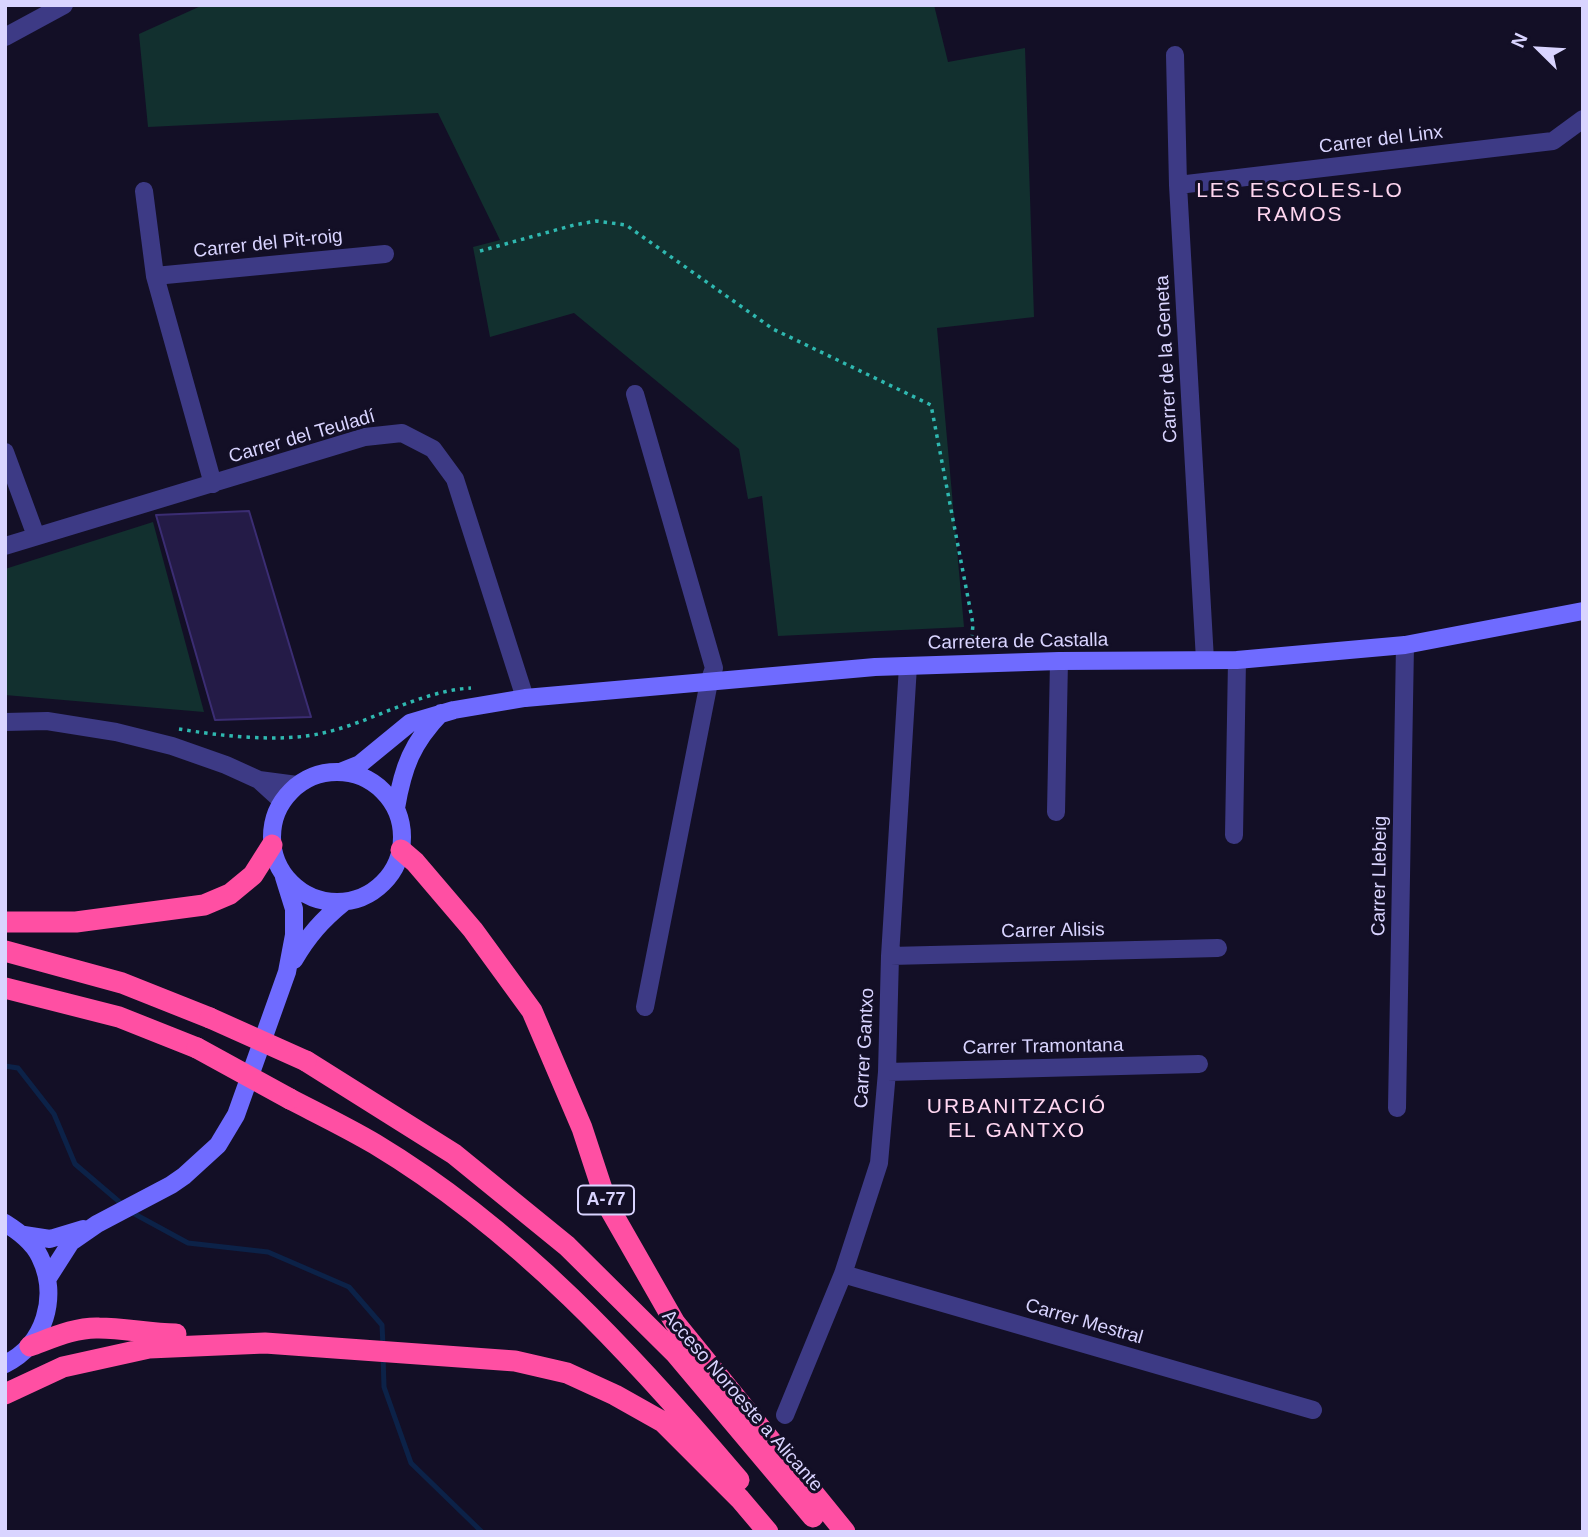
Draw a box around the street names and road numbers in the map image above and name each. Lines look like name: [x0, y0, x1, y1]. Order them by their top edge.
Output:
street label: Carrer del Linx: [1318, 121, 1444, 159]
street label: Carrer del Pit-roig: [192, 225, 344, 263]
street label: Carrer de la Geneta: [1151, 275, 1183, 443]
street label: Carrer del Teuladí: [226, 405, 378, 469]
street label: Carretera de Castalla: [928, 629, 1108, 655]
street label: Carrer Llebeig: [1368, 816, 1392, 936]
street label: Carrer Alisis: [1001, 919, 1105, 943]
street label: Carrer Gantxo: [850, 987, 880, 1109]
street label: Carrer Tramontana: [962, 1034, 1124, 1060]
road number: A-77: [578, 1185, 634, 1214]
street label: Carrer Mestral: [1023, 1294, 1145, 1350]
street label: Acceso Noroeste a Alicante: [657, 1305, 827, 1497]

